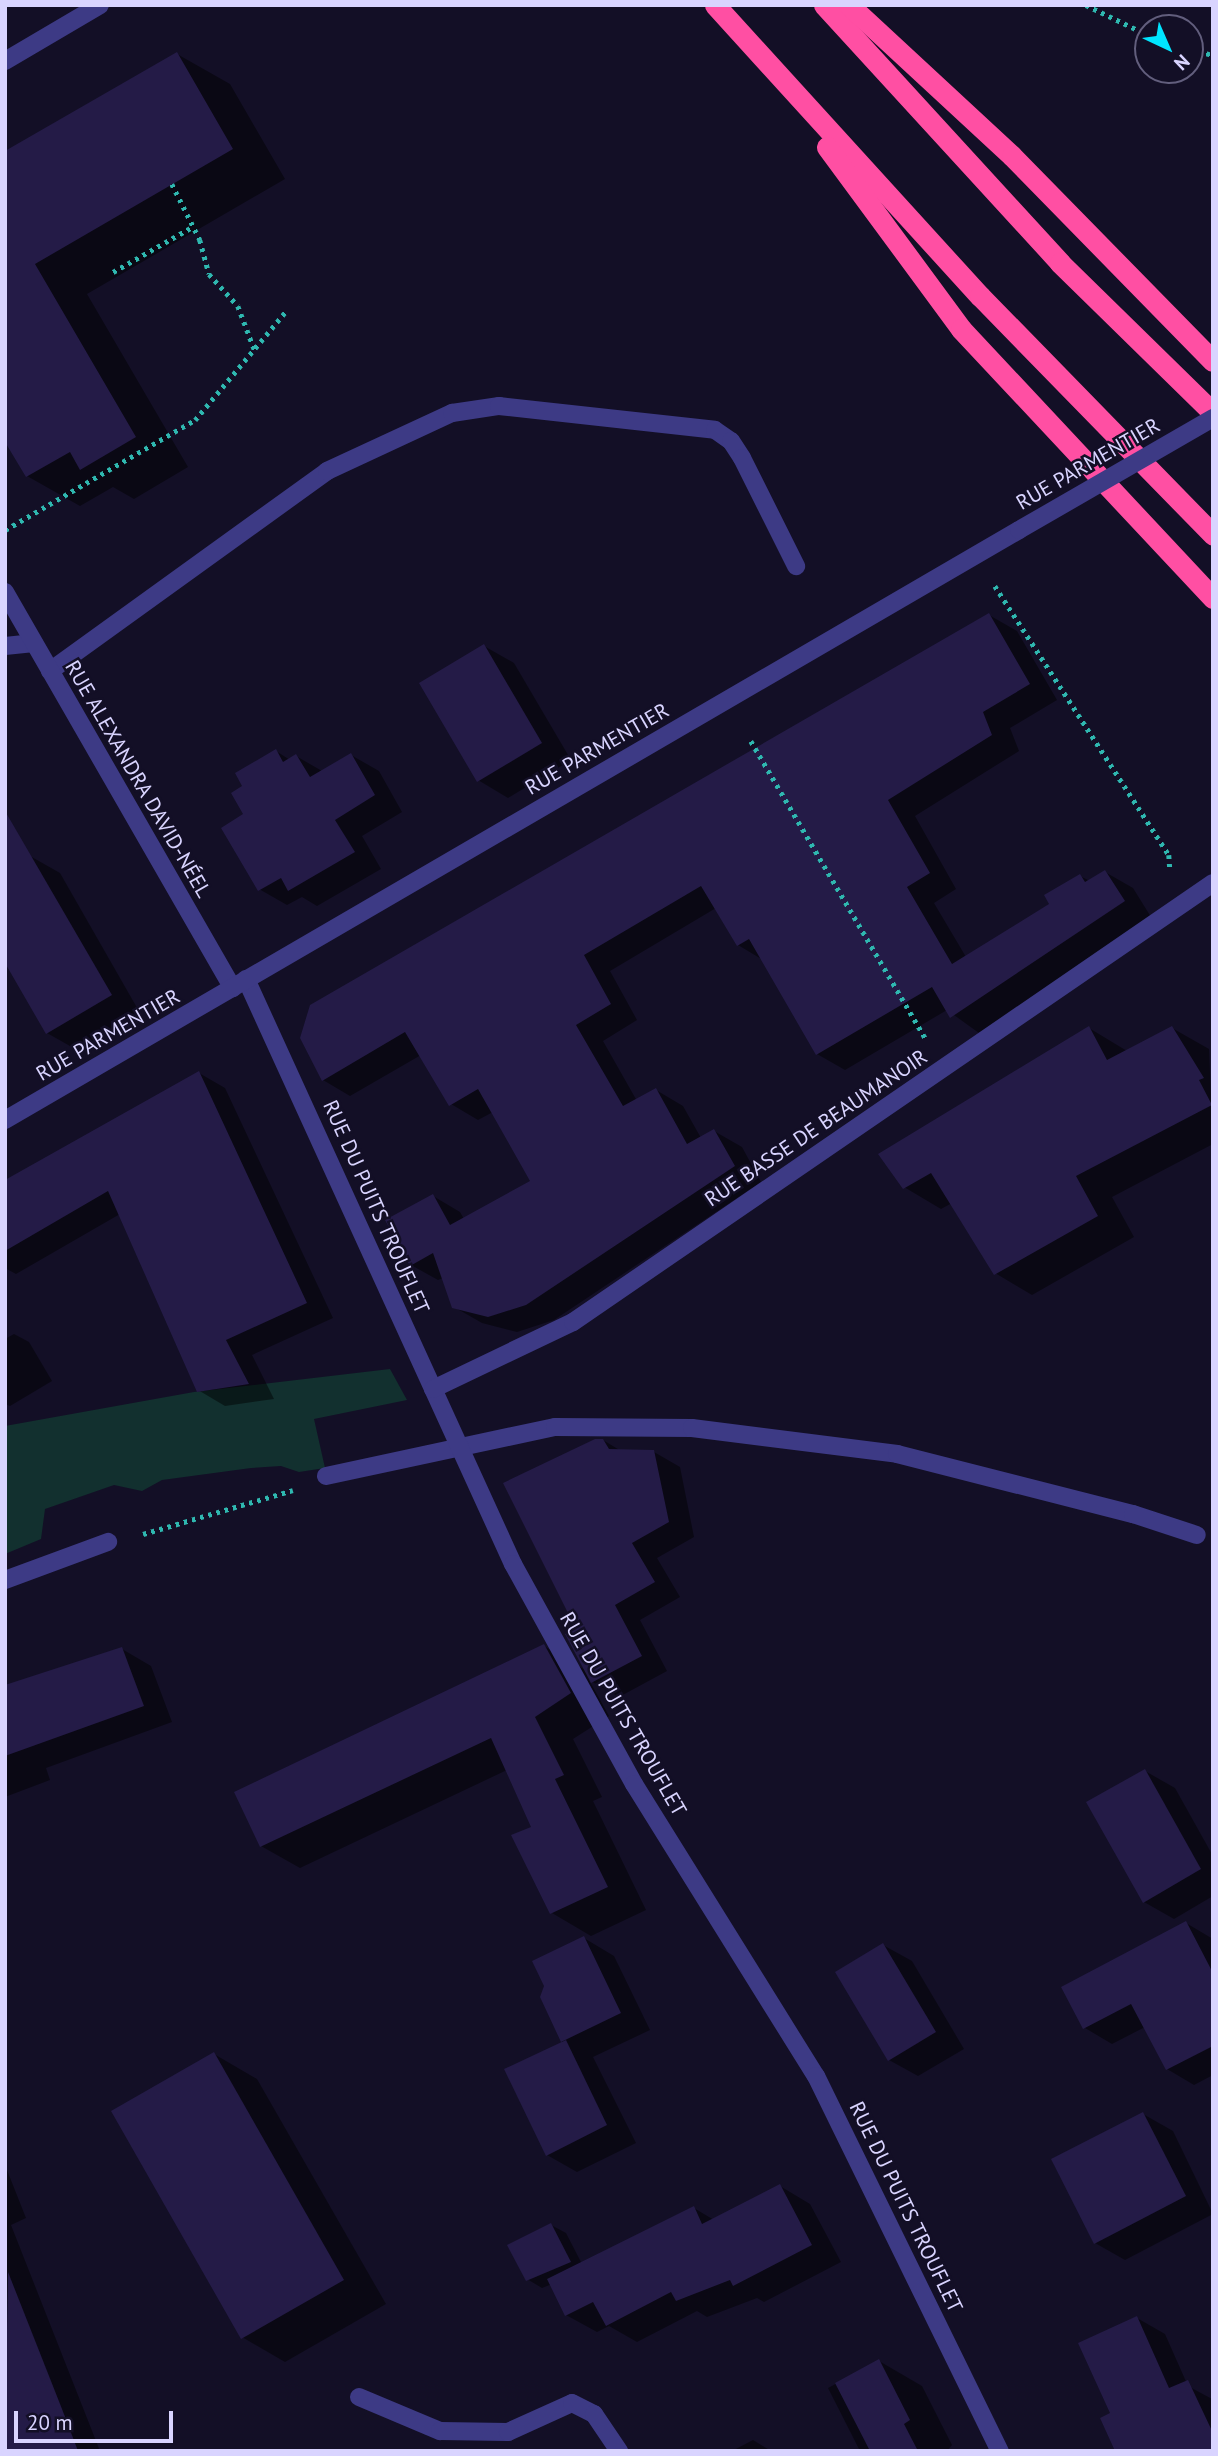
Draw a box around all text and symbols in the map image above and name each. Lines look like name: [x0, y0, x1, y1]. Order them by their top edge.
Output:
north arrow: [1134, 14, 1204, 84]
text: N: [1169, 50, 1195, 76]
street label: RUE PARMENTIER: [1012, 413, 1164, 515]
street label: RUE ALEXANDRA DAVID-NÉEL: [59, 655, 217, 903]
street label: RUE PARMENTIER: [521, 698, 673, 800]
street label: RUE PARMENTIER: [32, 984, 184, 1086]
street label: RUE BASSE DE BEAUMANOIR: [700, 1044, 932, 1212]
street label: RUE DU PUITS TROUFLET: [317, 1096, 435, 1318]
street label: RUE DU PUITS TROUFLET: [554, 1607, 692, 1821]
street label: RUE DU PUITS TROUFLET: [844, 2097, 968, 2317]
scale bar: [18, 2396, 177, 2440]
text: 20 m: [27, 2409, 73, 2436]

